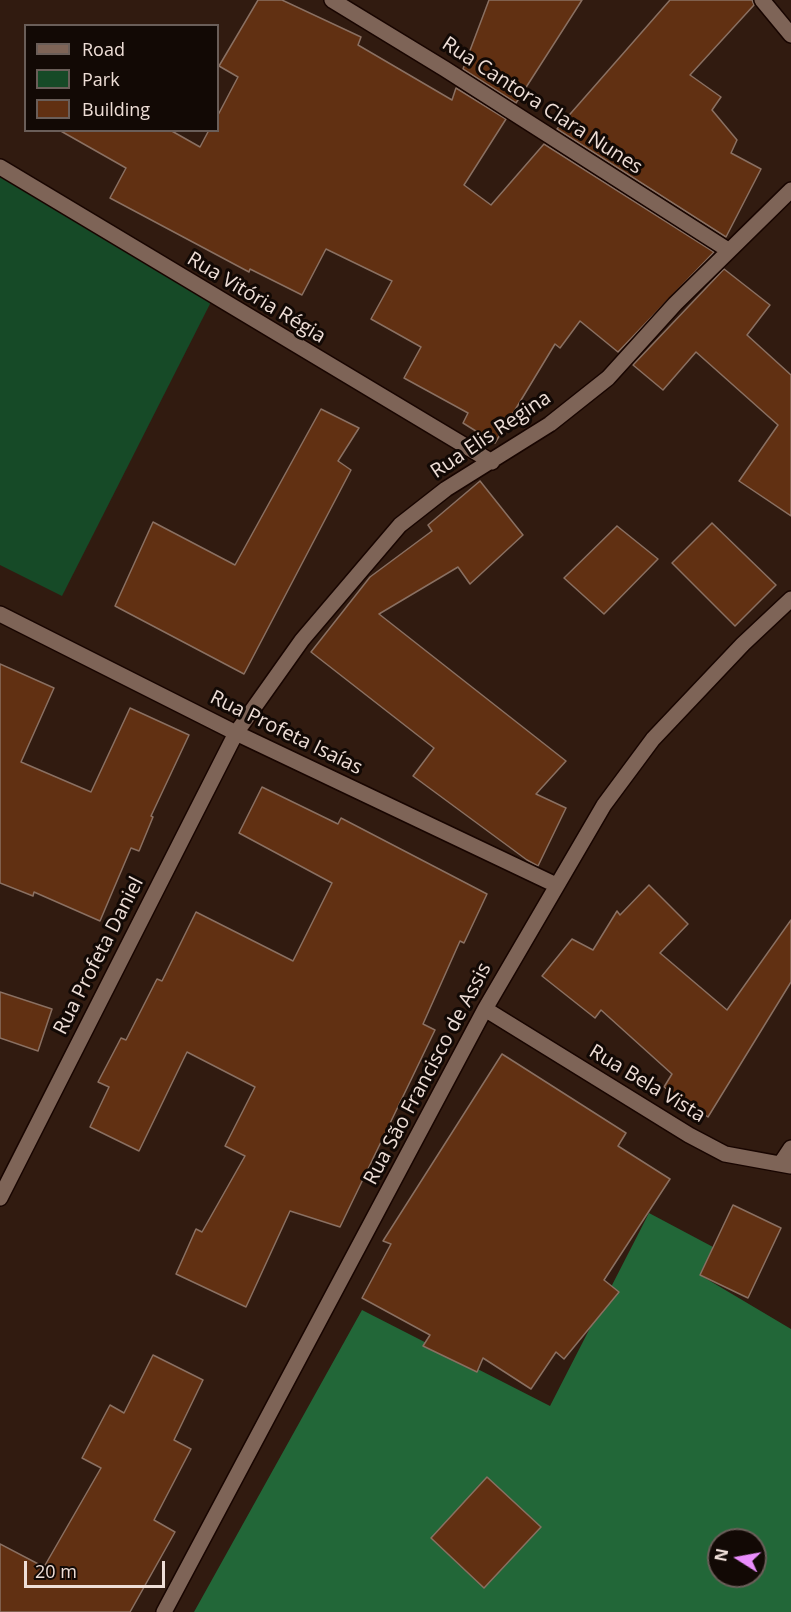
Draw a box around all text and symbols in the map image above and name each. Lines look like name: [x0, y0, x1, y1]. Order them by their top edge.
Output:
legend: [24, 24, 219, 132]
street label: Rua Cantora Clara Nunes: [437, 32, 647, 180]
text: Road: [82, 37, 125, 61]
text: Park: [82, 67, 120, 91]
text: Building: [82, 97, 150, 121]
street label: Rua Vitória Régia: [182, 247, 330, 349]
street label: Rua Elis Regina: [426, 386, 556, 484]
street label: Rua Profeta Isaías: [206, 686, 366, 780]
street label: Rua Profeta Daniel: [49, 873, 149, 1039]
street label: Rua São Francisco de Assis: [359, 959, 497, 1189]
street label: Rua Bela Vista: [585, 1040, 709, 1128]
north arrow: [707, 1528, 767, 1588]
text: N: [709, 1546, 733, 1563]
scale bar: [27, 1549, 168, 1587]
text: 20 m: [35, 1559, 77, 1583]

